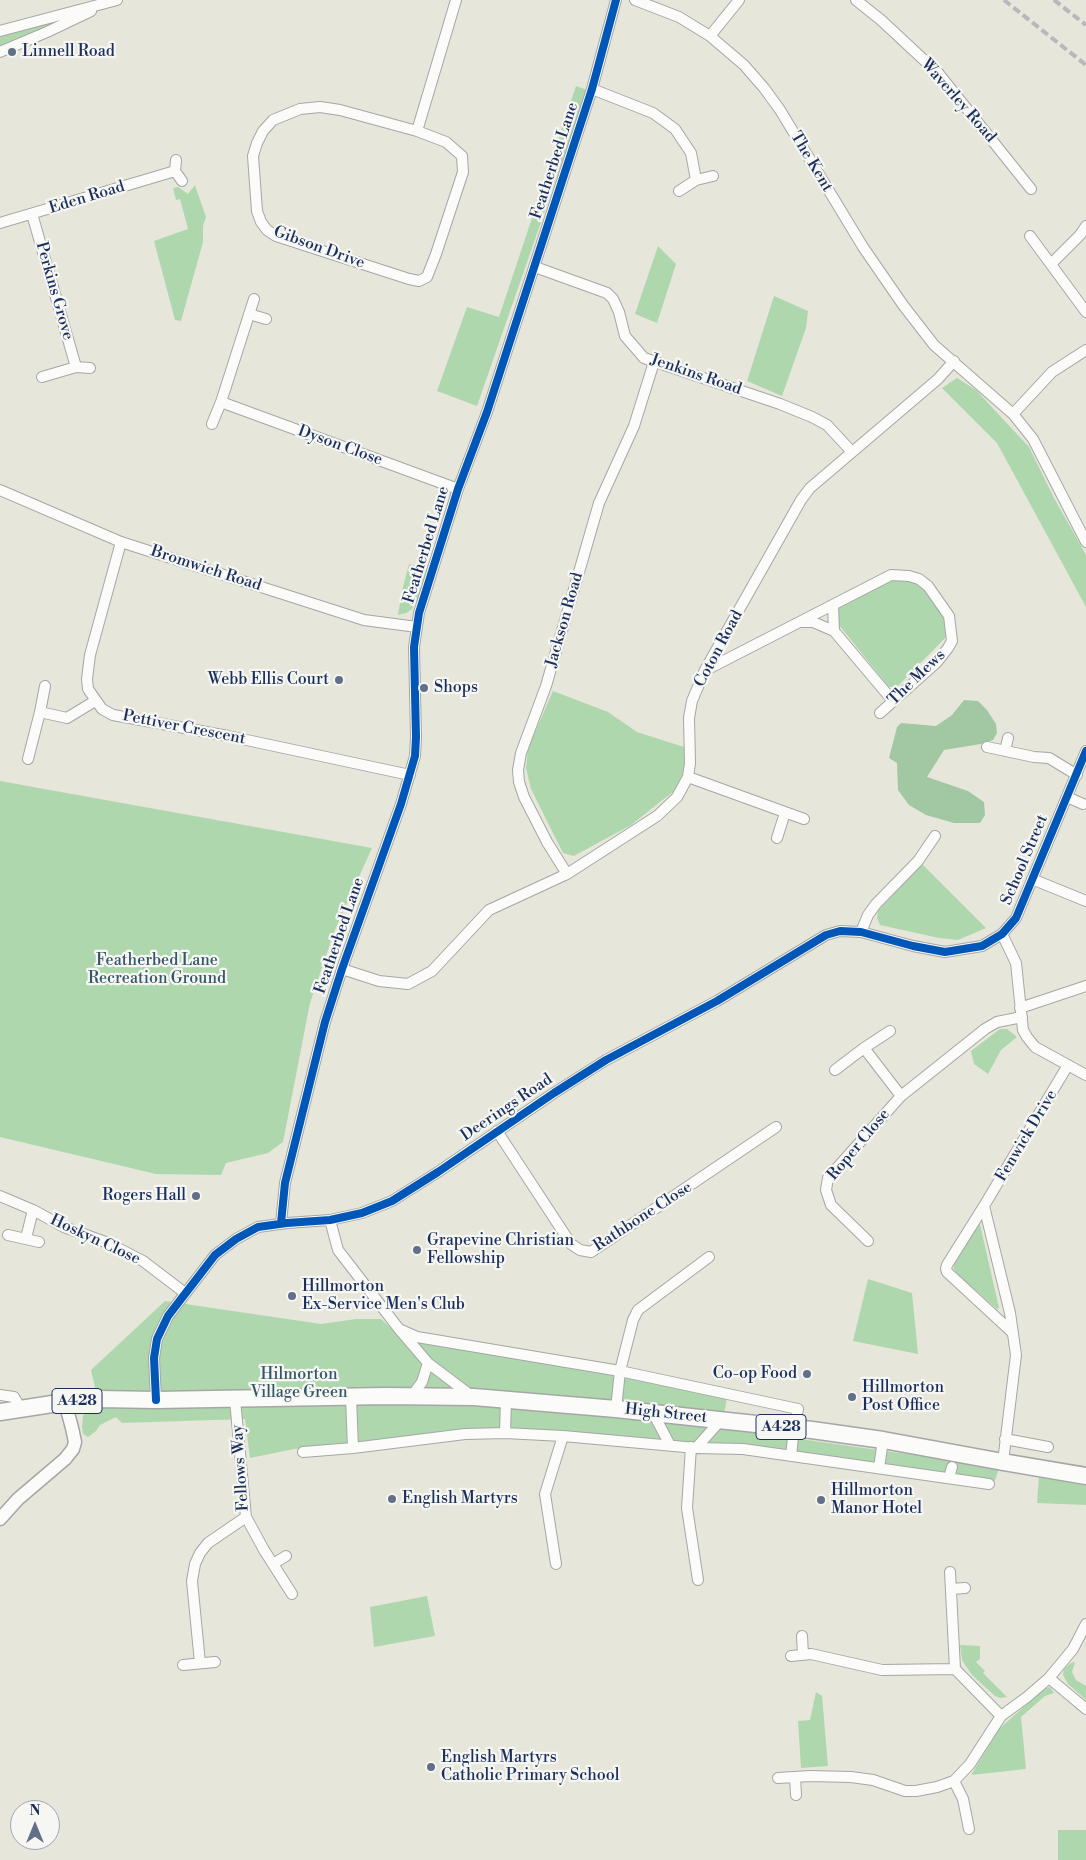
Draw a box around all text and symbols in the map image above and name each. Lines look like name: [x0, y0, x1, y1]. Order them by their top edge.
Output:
place label: Linnell Road: [22, 42, 115, 62]
marker: Linnell Road: [6, 46, 18, 58]
street label: Waverley Road: [916, 55, 1000, 147]
street label: Featherbed Lane: [527, 100, 583, 222]
street label: The Kent: [786, 128, 836, 196]
street label: Eden Road: [47, 177, 127, 219]
street label: Gibson Drive: [271, 223, 367, 273]
street label: Perkins Grove: [31, 240, 77, 342]
street label: Jenkins Road: [648, 350, 744, 400]
street label: Dyson Close: [295, 422, 385, 470]
street label: Featherbed Lane: [400, 484, 454, 606]
street label: Bromwich Road: [148, 542, 264, 596]
street label: Jackson Road: [542, 570, 588, 670]
street label: Coton Road: [691, 607, 747, 691]
street label: The Mews: [884, 646, 950, 710]
place label: Webb Ellis Court: [208, 670, 329, 690]
marker: Webb Ellis Court: [333, 674, 345, 686]
place label: Shops: [434, 678, 478, 698]
marker: Shops: [418, 682, 430, 694]
street label: Pettiver Crescent: [121, 707, 247, 749]
street label: School Street: [997, 812, 1053, 908]
street label: Featherbed Lane: [311, 875, 369, 997]
park label: Featherbed Lane Recreation Ground: [88, 951, 226, 989]
street label: Deerings Road: [458, 1070, 556, 1146]
street label: Fenwick Drive: [992, 1087, 1062, 1185]
street label: Roper Close: [824, 1105, 894, 1185]
street label: Rathbone Close: [590, 1178, 696, 1256]
place label: Rogers Hall: [102, 1186, 186, 1206]
marker: Rogers Hall: [190, 1190, 202, 1202]
street label: Hoskyn Close: [47, 1211, 143, 1269]
place label: Grapevine Christian Fellowship: [427, 1231, 574, 1269]
marker: Grapevine Christian Fellowship: [411, 1244, 423, 1256]
place label: Hillmorton Ex-Service Men's Club: [302, 1277, 465, 1315]
marker: Hillmorton Ex-Service Men's Club: [286, 1290, 298, 1302]
place label: Co-op Food: [713, 1364, 797, 1384]
park label: Hilmorton Village Green: [250, 1365, 348, 1403]
marker: Co-op Food: [801, 1368, 813, 1380]
place label: Hillmorton Post Office: [862, 1378, 944, 1416]
road number: A428: [52, 1388, 102, 1414]
marker: Hillmorton Post Office: [846, 1391, 858, 1403]
street label: High Street: [624, 1400, 708, 1428]
road number: A428: [756, 1414, 806, 1440]
street label: Fellows Way: [228, 1424, 254, 1512]
place label: Hillmorton Manor Hotel: [831, 1481, 922, 1519]
place label: English Martyrs: [402, 1489, 518, 1509]
marker: English Martyrs: [386, 1493, 398, 1505]
marker: Hillmorton Manor Hotel: [815, 1494, 827, 1506]
place label: English Martyrs Catholic Primary School: [441, 1748, 619, 1786]
marker: English Martyrs Catholic Primary School: [425, 1761, 437, 1773]
north arrow: [10, 1800, 60, 1850]
text: N: [29, 1802, 41, 1820]

